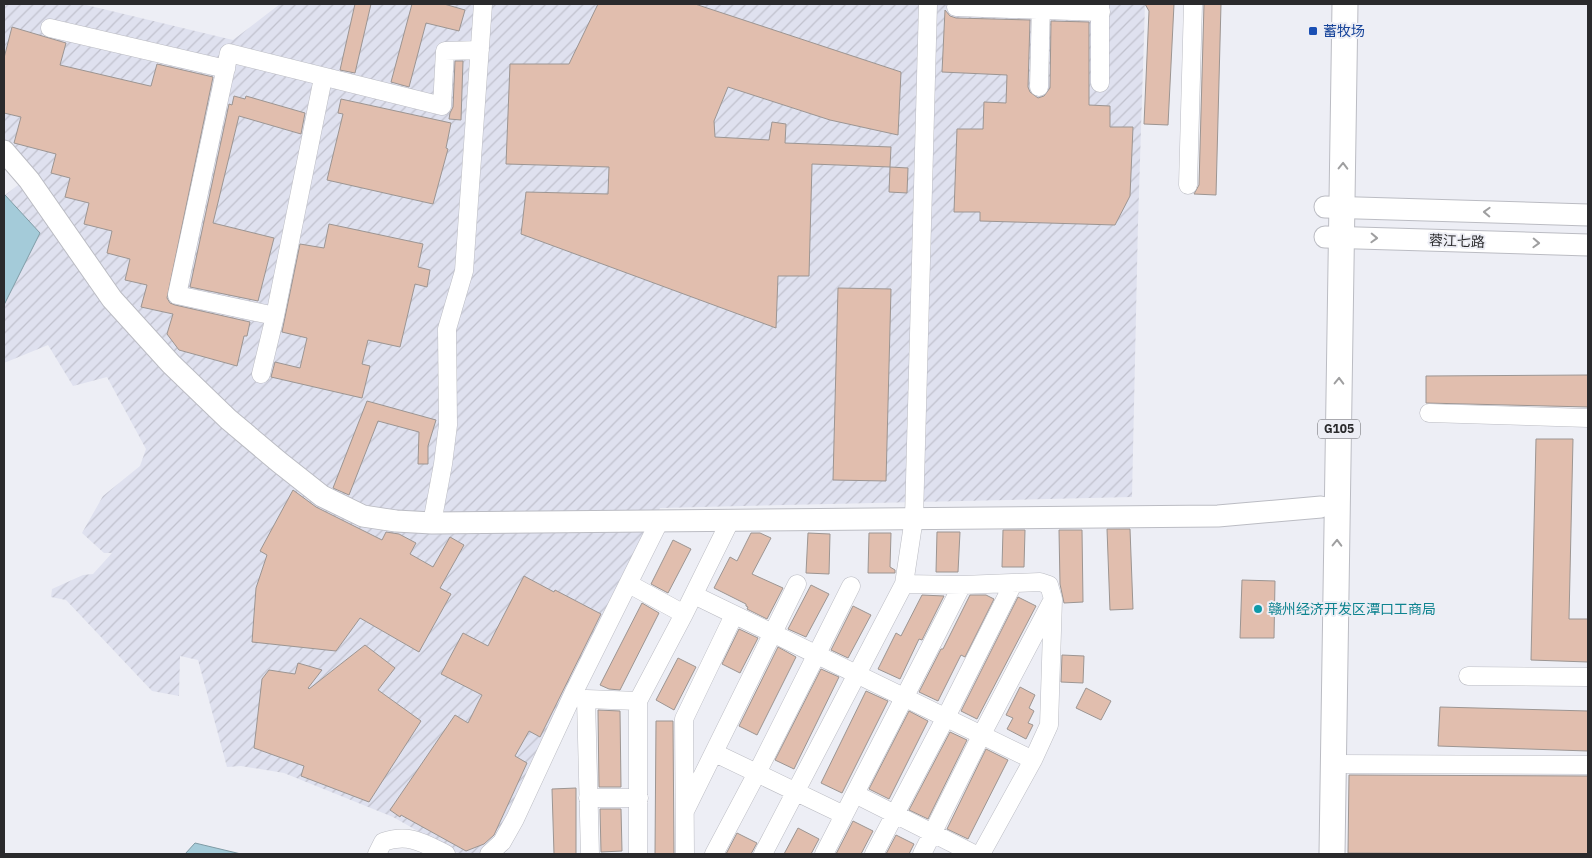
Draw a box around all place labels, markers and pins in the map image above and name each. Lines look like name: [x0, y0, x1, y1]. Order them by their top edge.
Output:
place label: 蓄牧场: [1323, 22, 1365, 40]
marker: 蓄牧场: [1307, 25, 1319, 37]
place label: 赣州经济开发区潭口工商局: [1268, 600, 1436, 618]
marker: 赣州经济开发区潭口工商局: [1252, 603, 1264, 615]

